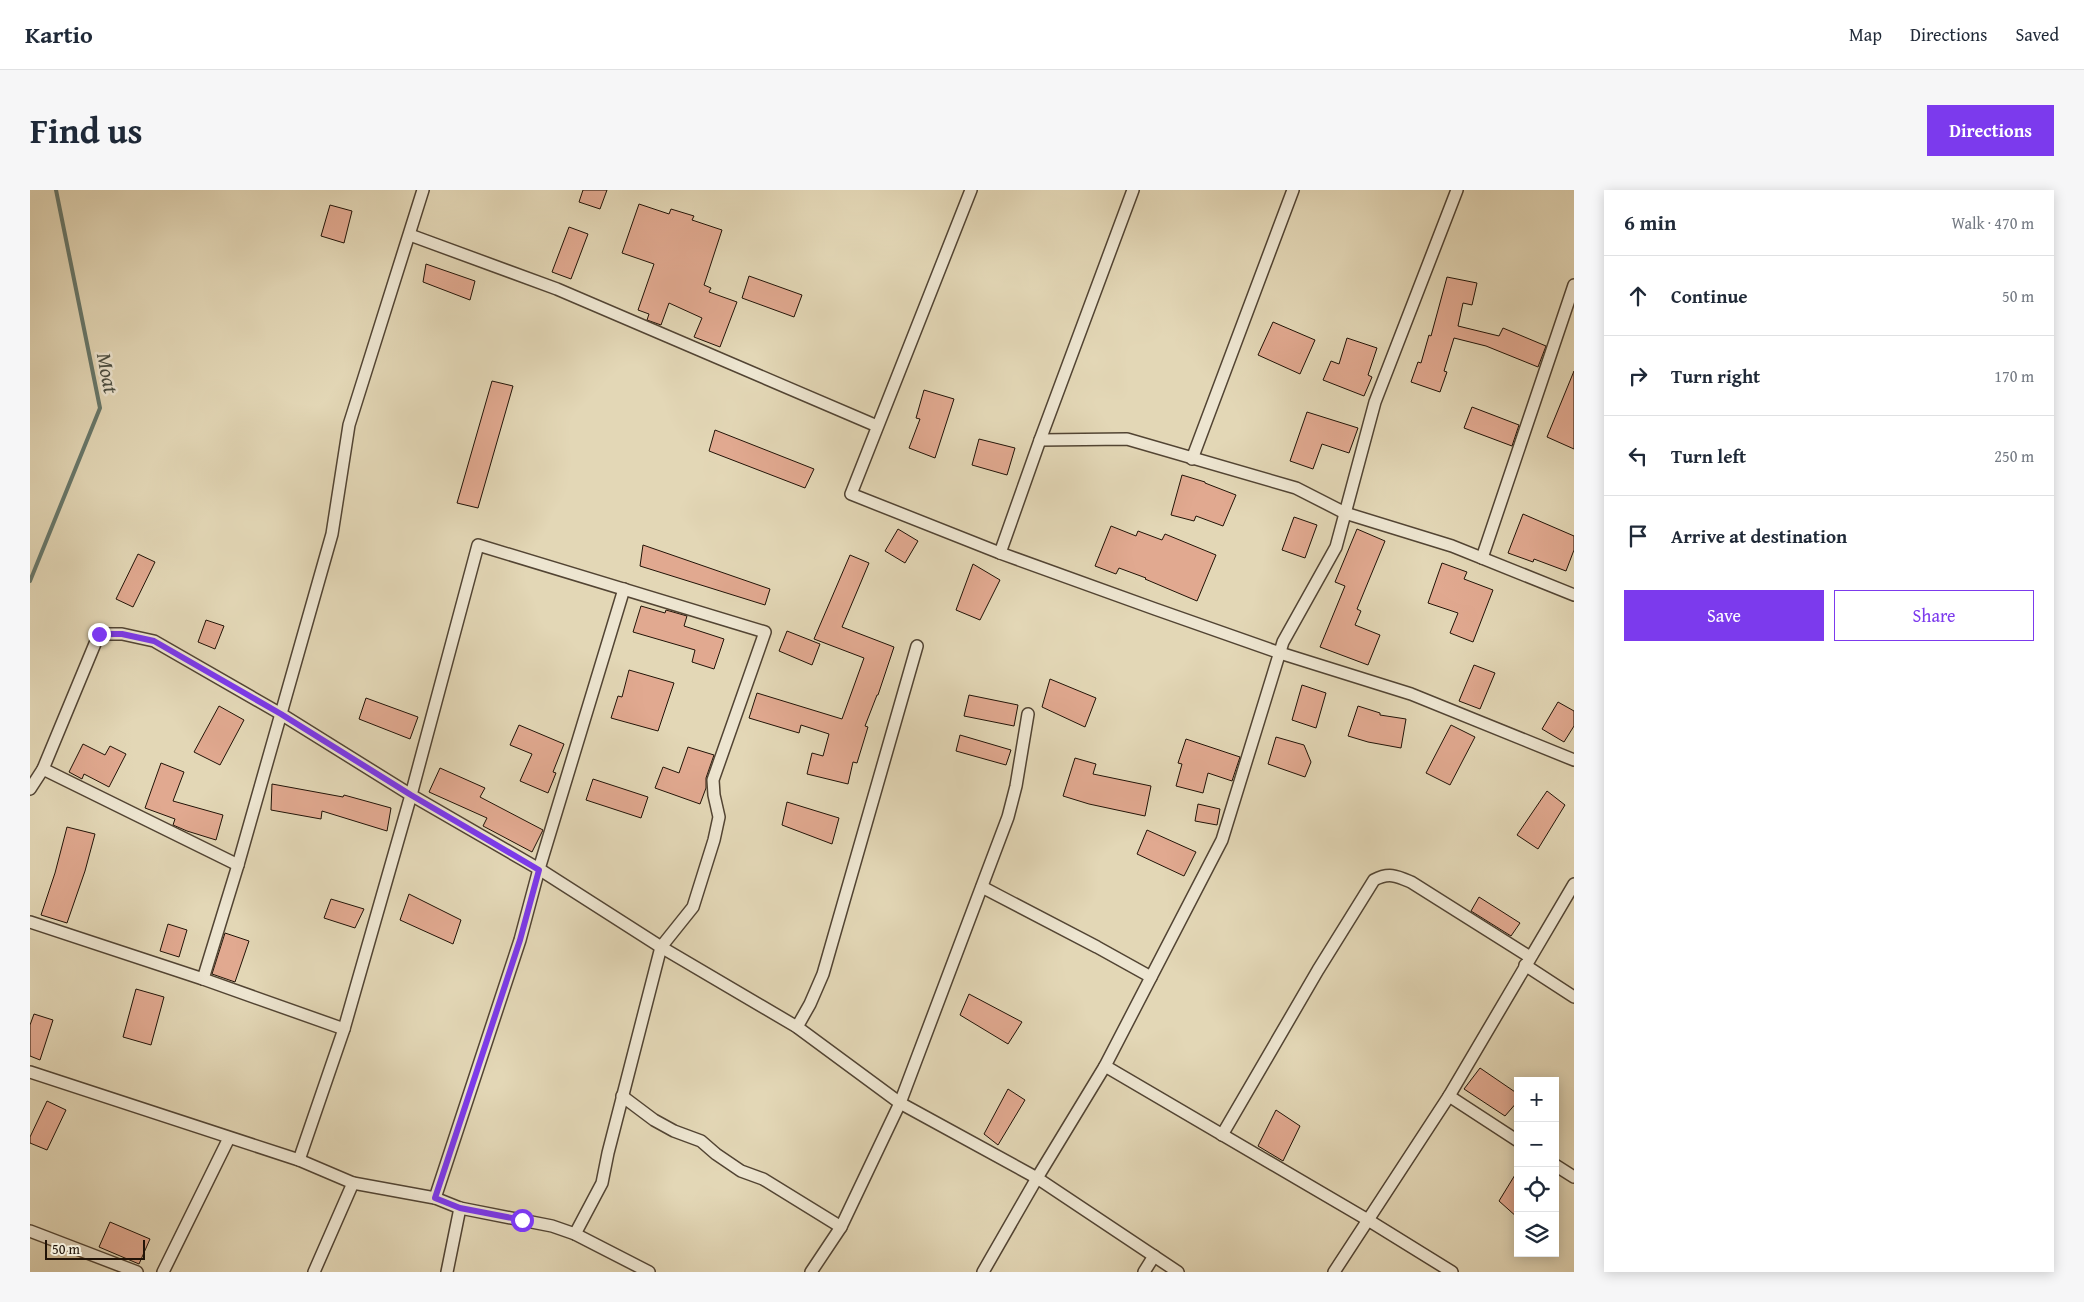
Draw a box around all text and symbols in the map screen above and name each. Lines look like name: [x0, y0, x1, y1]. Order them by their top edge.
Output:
text: Kartio: [25, 17, 93, 52]
text: Map: [1849, 21, 1882, 48]
text: Directions: [1910, 21, 1987, 48]
text: Saved: [2015, 21, 2059, 48]
text: Find us: [30, 105, 143, 156]
button: Directions: [1927, 105, 2054, 156]
text: 6 min: [1624, 207, 1676, 238]
text: Walk · 470 m: [1951, 211, 2034, 235]
icon: ahead: [1624, 282, 1652, 310]
text: Continue: [1671, 282, 1748, 310]
text: 50 m: [2002, 284, 2034, 308]
water label: Moat: [89, 350, 127, 396]
icon: right: [1624, 362, 1652, 390]
text: Turn right: [1671, 362, 1760, 390]
text: 170 m: [1994, 364, 2034, 388]
icon: left: [1624, 442, 1652, 470]
text: Turn left: [1671, 442, 1746, 470]
text: 250 m: [1994, 444, 2034, 468]
icon: arrive: [1624, 522, 1652, 550]
text: Arrive at destination: [1671, 522, 1847, 550]
button: Save: [1624, 590, 1824, 641]
button: Share: [1834, 590, 2034, 641]
route end: [88, 623, 111, 646]
map controls: [1514, 1077, 1559, 1257]
button: +: [1514, 1077, 1559, 1122]
button: −: [1514, 1122, 1559, 1167]
button: locate: [1514, 1167, 1559, 1212]
route start: [511, 1209, 534, 1232]
button: layers: [1514, 1212, 1559, 1257]
scale bar: [45, 1237, 145, 1260]
text: 50 m: [52, 1239, 80, 1259]

